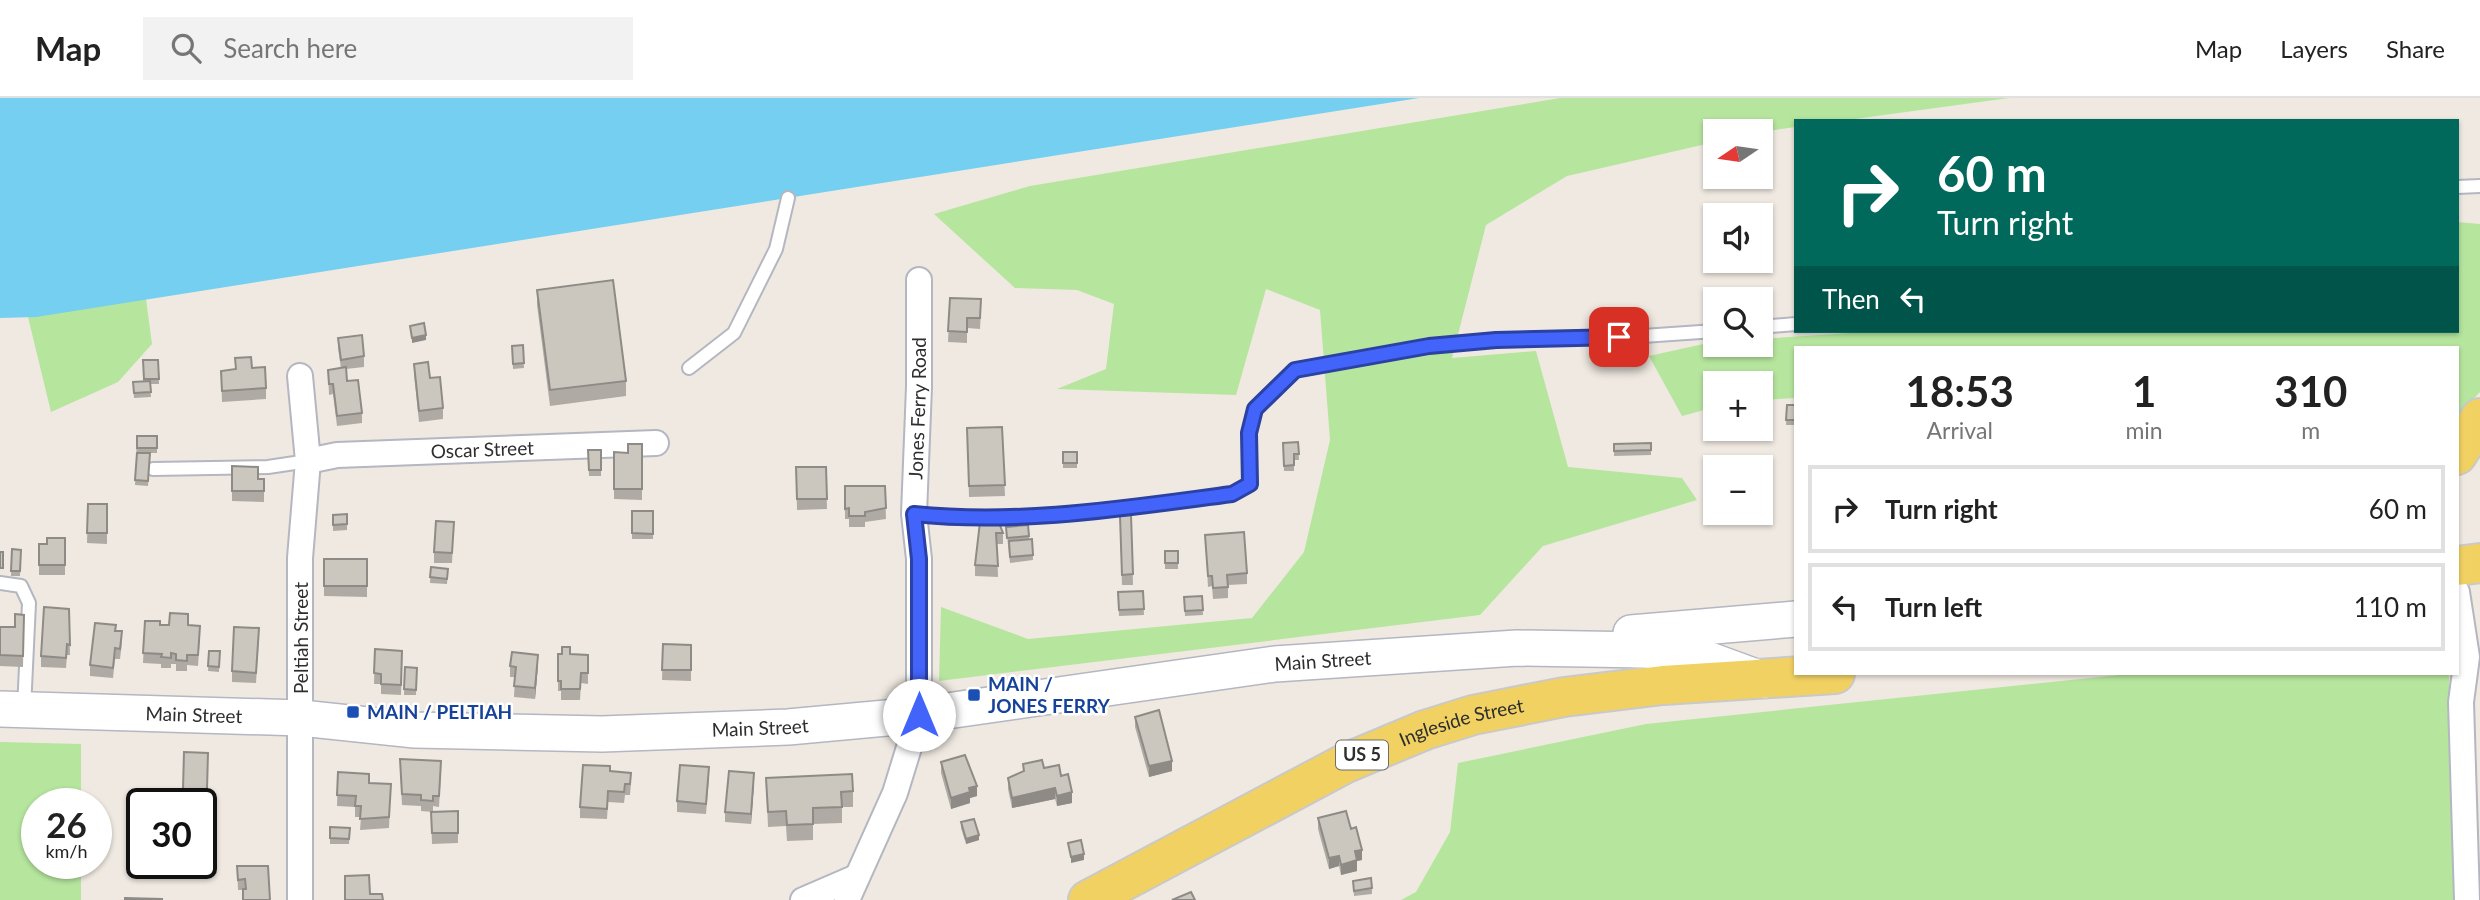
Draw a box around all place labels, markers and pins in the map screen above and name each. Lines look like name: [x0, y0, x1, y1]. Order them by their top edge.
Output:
pin: [1589, 307, 1649, 367]
place label: MAIN / JONES FERRY: [988, 672, 1111, 717]
marker: MAIN / JONES FERRY: [966, 687, 982, 703]
place label: MAIN / PELTIAH: [367, 700, 512, 723]
marker: MAIN / PELTIAH: [345, 704, 361, 720]

